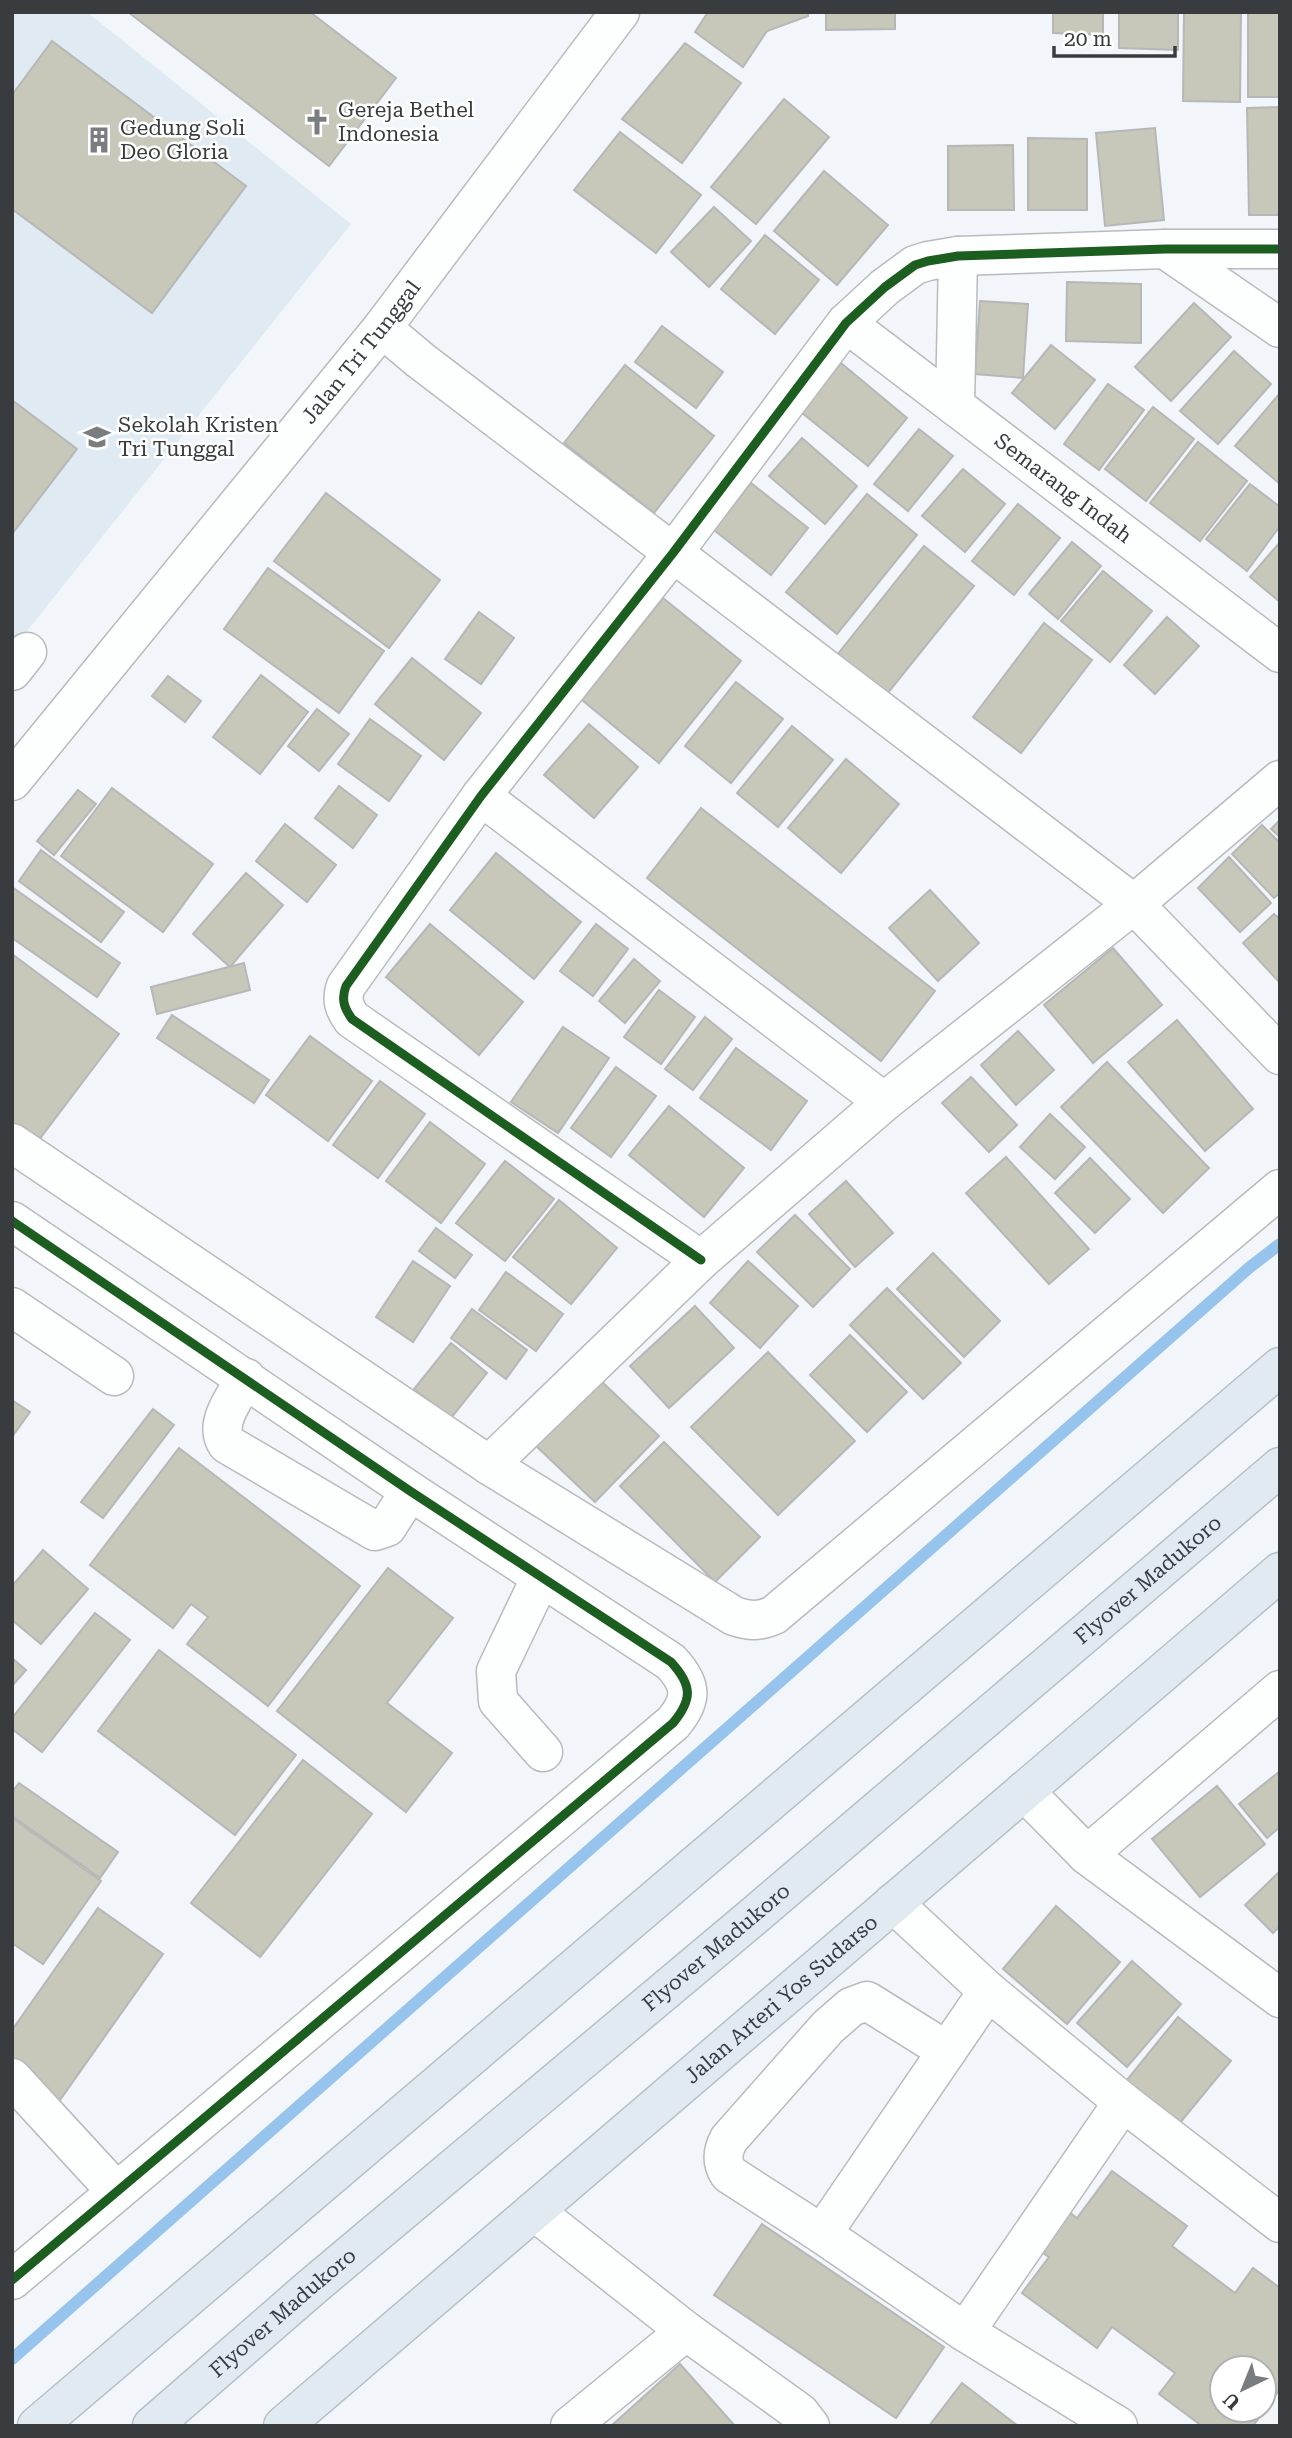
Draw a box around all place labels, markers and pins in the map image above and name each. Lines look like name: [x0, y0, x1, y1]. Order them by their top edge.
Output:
place label: Gereja Bethel Indonesia: [338, 98, 474, 146]
church icon: Gereja Bethel Indonesia: [302, 107, 332, 137]
place label: Gedung Soli Deo Gloria: [120, 116, 246, 164]
building icon: Gedung Soli Deo Gloria: [84, 125, 114, 155]
place label: Sekolah Kristen Tri Tunggal: [118, 413, 279, 461]
school or university icon: Sekolah Kristen Tri Tunggal: [82, 422, 112, 452]

